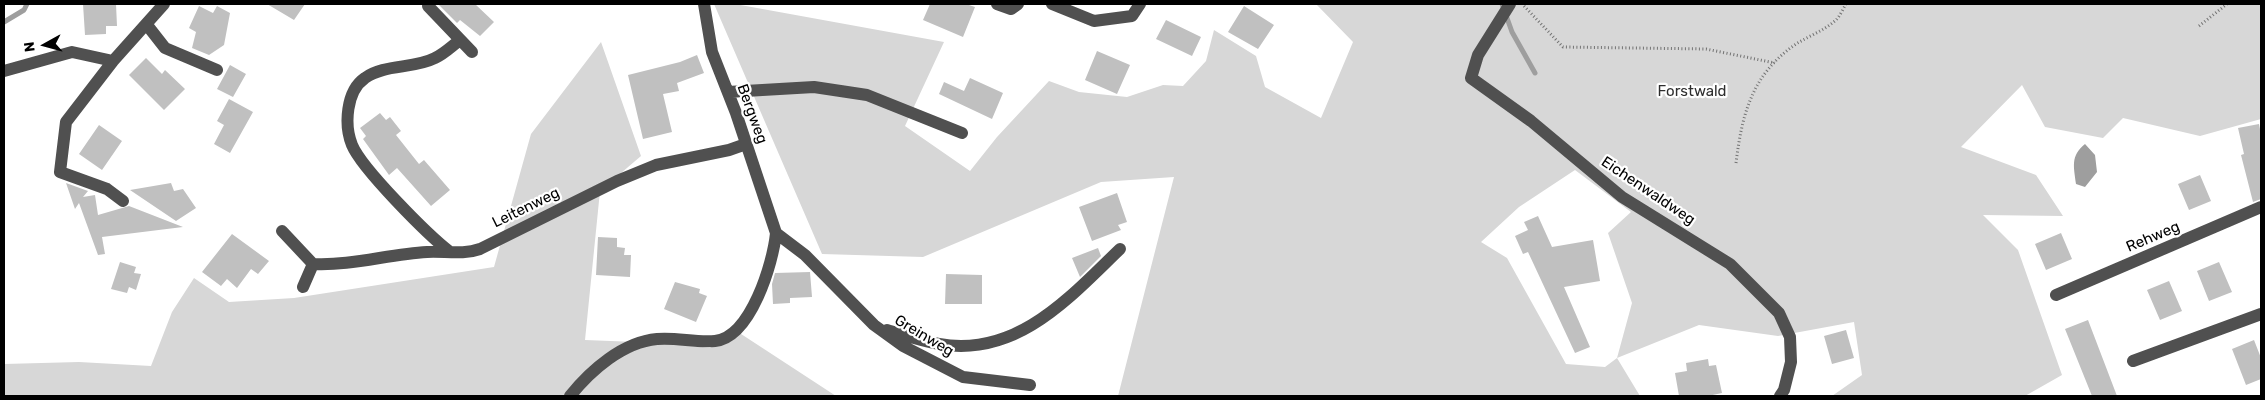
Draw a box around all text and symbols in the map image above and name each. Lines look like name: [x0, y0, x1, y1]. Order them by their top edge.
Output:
north arrow: [20, 20, 70, 70]
text: N: [21, 41, 39, 53]
street label: Bergweg: [733, 82, 771, 146]
park label: Forstwald: [1657, 83, 1727, 101]
street label: Eichenwaldweg: [1598, 153, 1698, 229]
street label: Leitenweg: [489, 184, 563, 232]
street label: Rehweg: [2124, 218, 2182, 256]
street label: Greinweg: [891, 311, 957, 361]

